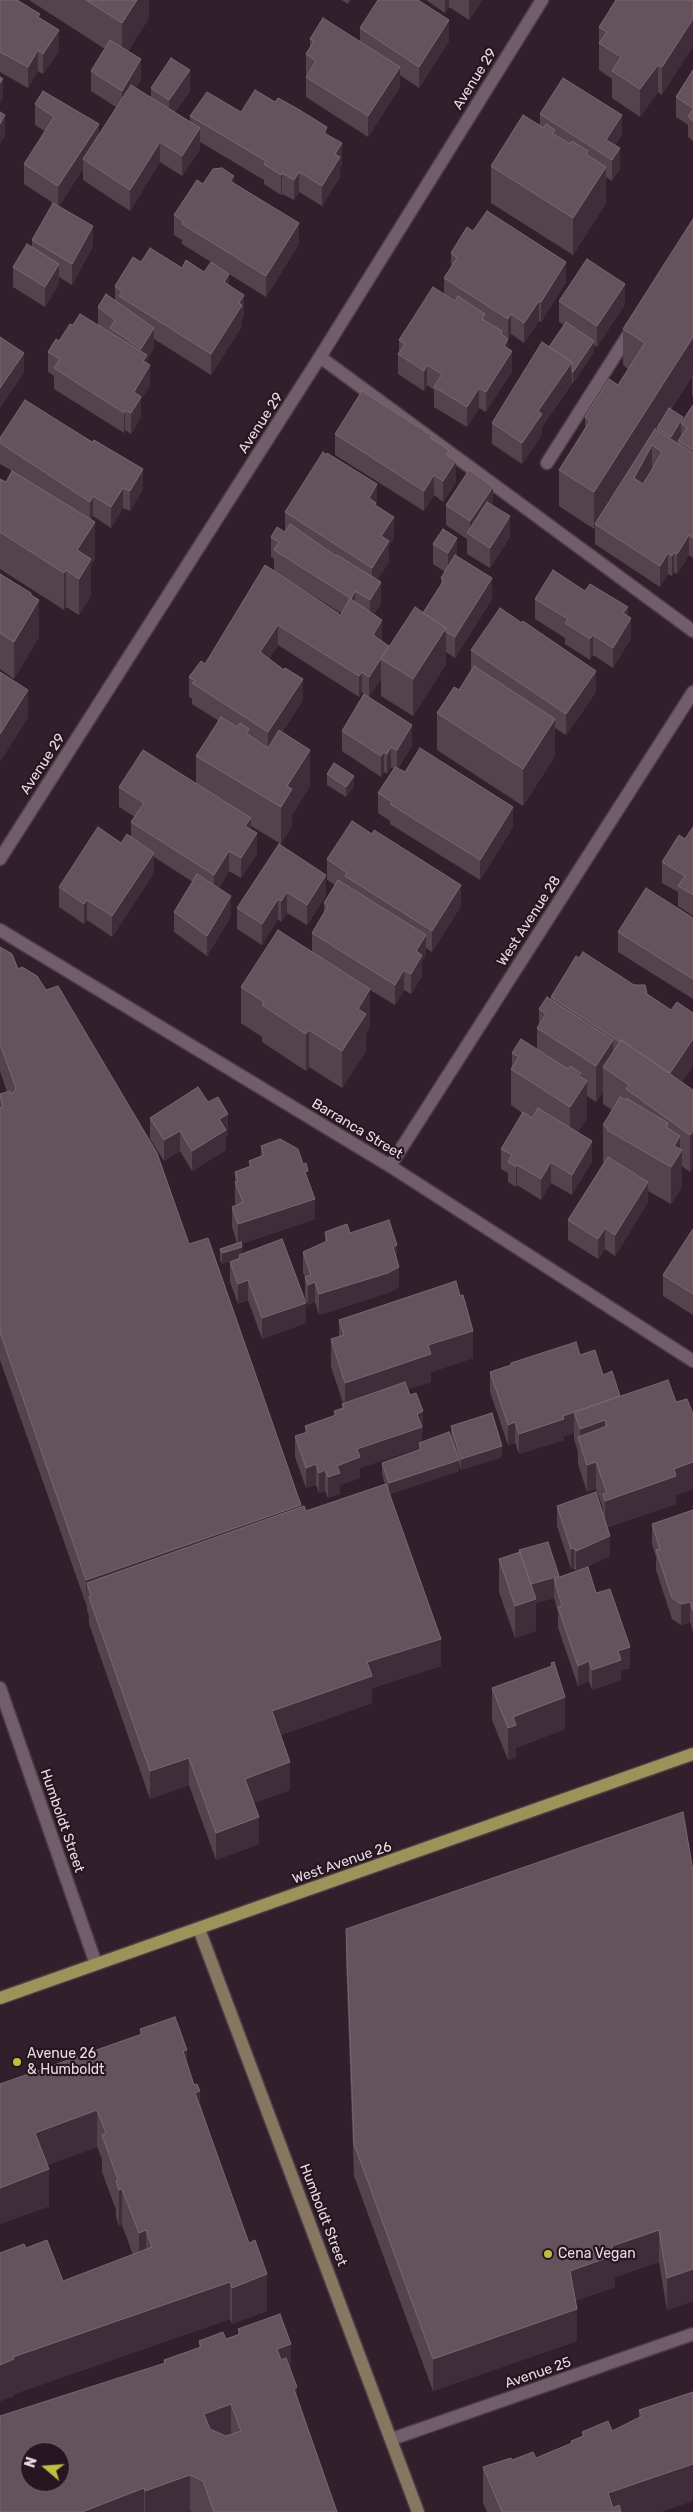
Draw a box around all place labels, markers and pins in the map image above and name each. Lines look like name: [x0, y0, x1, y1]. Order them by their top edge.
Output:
place label: Avenue 26 & Humboldt: [27, 2046, 105, 2078]
marker: Avenue 26 & Humboldt: [11, 2056, 23, 2068]
place label: Cena Vegan: [558, 2246, 636, 2262]
marker: Cena Vegan: [542, 2248, 554, 2260]

